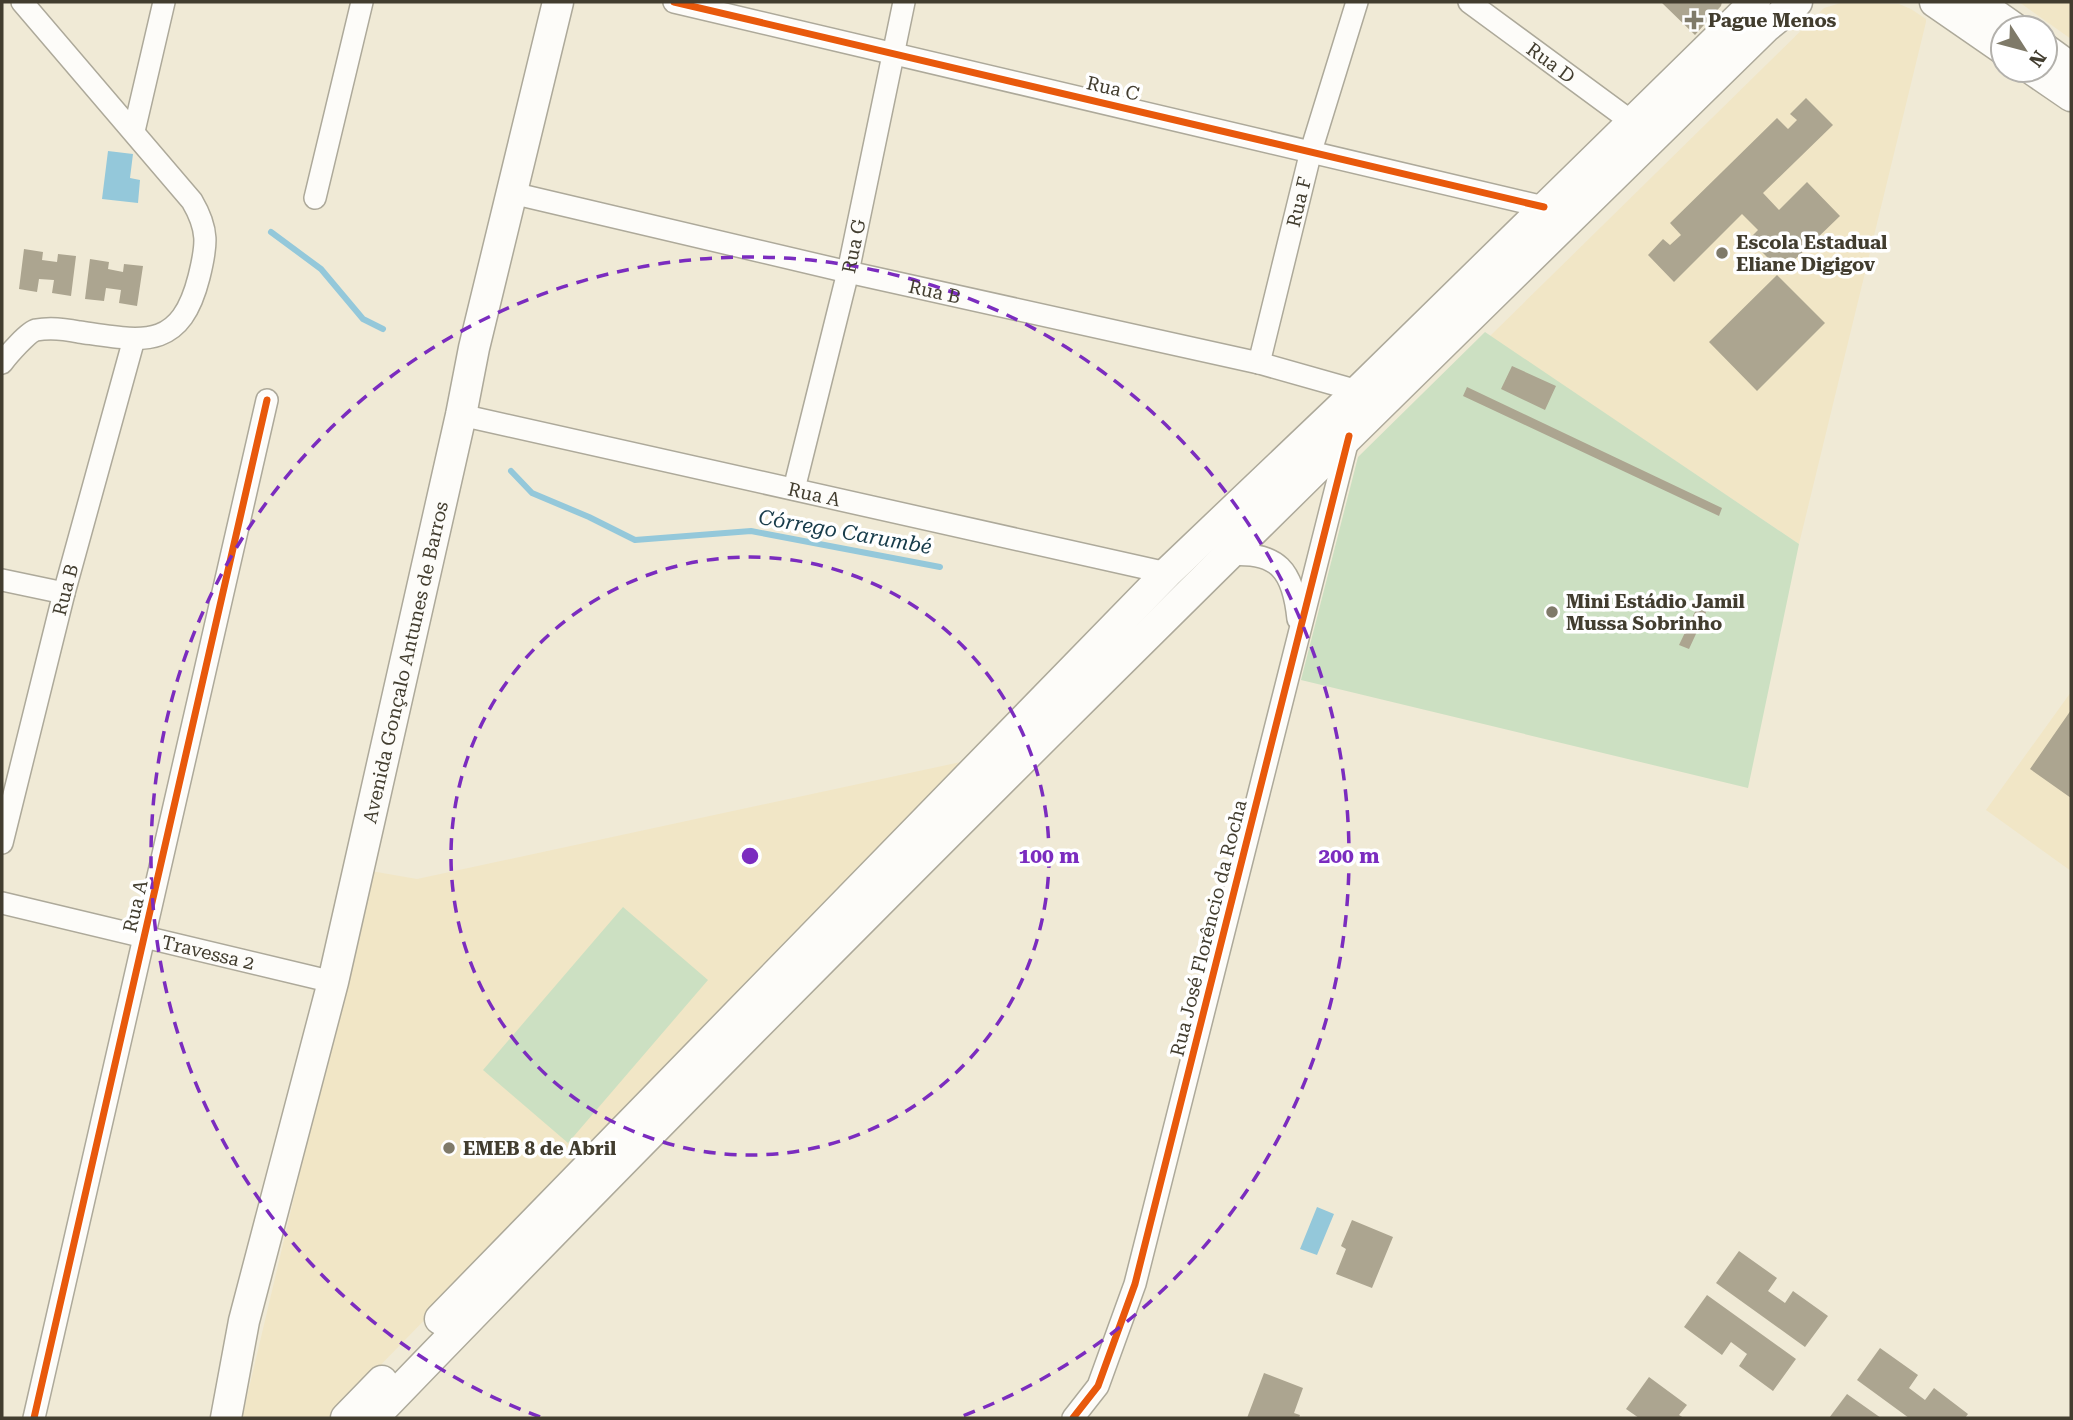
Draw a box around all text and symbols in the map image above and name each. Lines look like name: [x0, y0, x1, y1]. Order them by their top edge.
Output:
place label: Pague Menos: [1708, 9, 1837, 32]
marker: Pague Menos: [1686, 12, 1702, 28]
north arrow: [1989, 14, 2059, 84]
street label: Rua D: [1522, 37, 1580, 88]
text: N: [2024, 46, 2051, 72]
street label: Rua C: [1084, 71, 1142, 106]
street label: Rua F: [1282, 174, 1316, 230]
street label: Rua G: [837, 217, 871, 275]
place label: Escola Estadual Eliane Digigov: [1736, 231, 1887, 276]
marker: Escola Estadual Eliane Digigov: [1714, 245, 1730, 261]
street label: Rua B: [906, 275, 963, 309]
street label: Rua A: [786, 478, 843, 512]
street label: Avenida Gonçalo Antunes de Barros: [358, 499, 453, 825]
water label: Córrego Carumbé: [757, 505, 933, 559]
street label: Rua B: [48, 561, 83, 618]
place label: Mini Estádio Jamil Mussa Sobrinho: [1566, 590, 1745, 635]
marker: Mini Estádio Jamil Mussa Sobrinho: [1544, 604, 1560, 620]
street label: Rua José Florêncio da Rocha: [1165, 797, 1252, 1059]
centre of rings: [738, 844, 762, 868]
text: 100 m: [1019, 844, 1079, 868]
text: 200 m: [1319, 844, 1379, 868]
street label: Rua A: [118, 877, 153, 935]
street label: Travessa 2: [159, 931, 257, 975]
place label: EMEB 8 de Abril: [463, 1137, 616, 1160]
marker: EMEB 8 de Abril: [441, 1140, 457, 1156]

